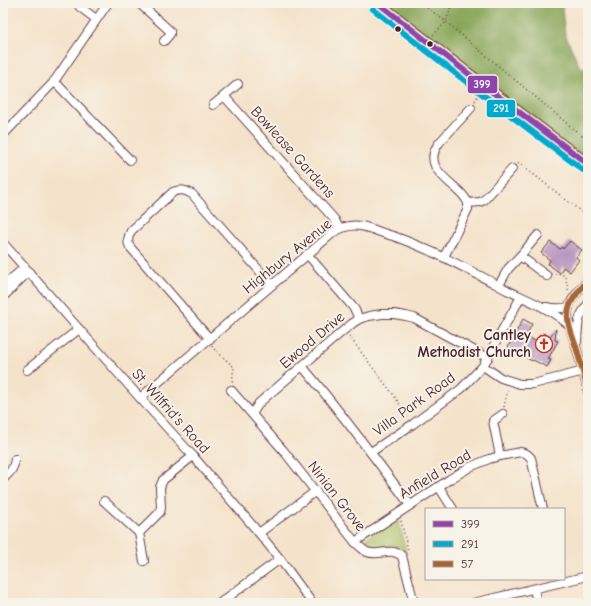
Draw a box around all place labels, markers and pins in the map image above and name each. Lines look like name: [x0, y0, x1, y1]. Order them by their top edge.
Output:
unlabelled marker: [393, 24, 403, 34]
unlabelled marker: [425, 39, 435, 49]
place label: Cantley Methodist Church: [418, 326, 531, 361]
church icon: Cantley Methodist Church: [534, 334, 554, 354]

